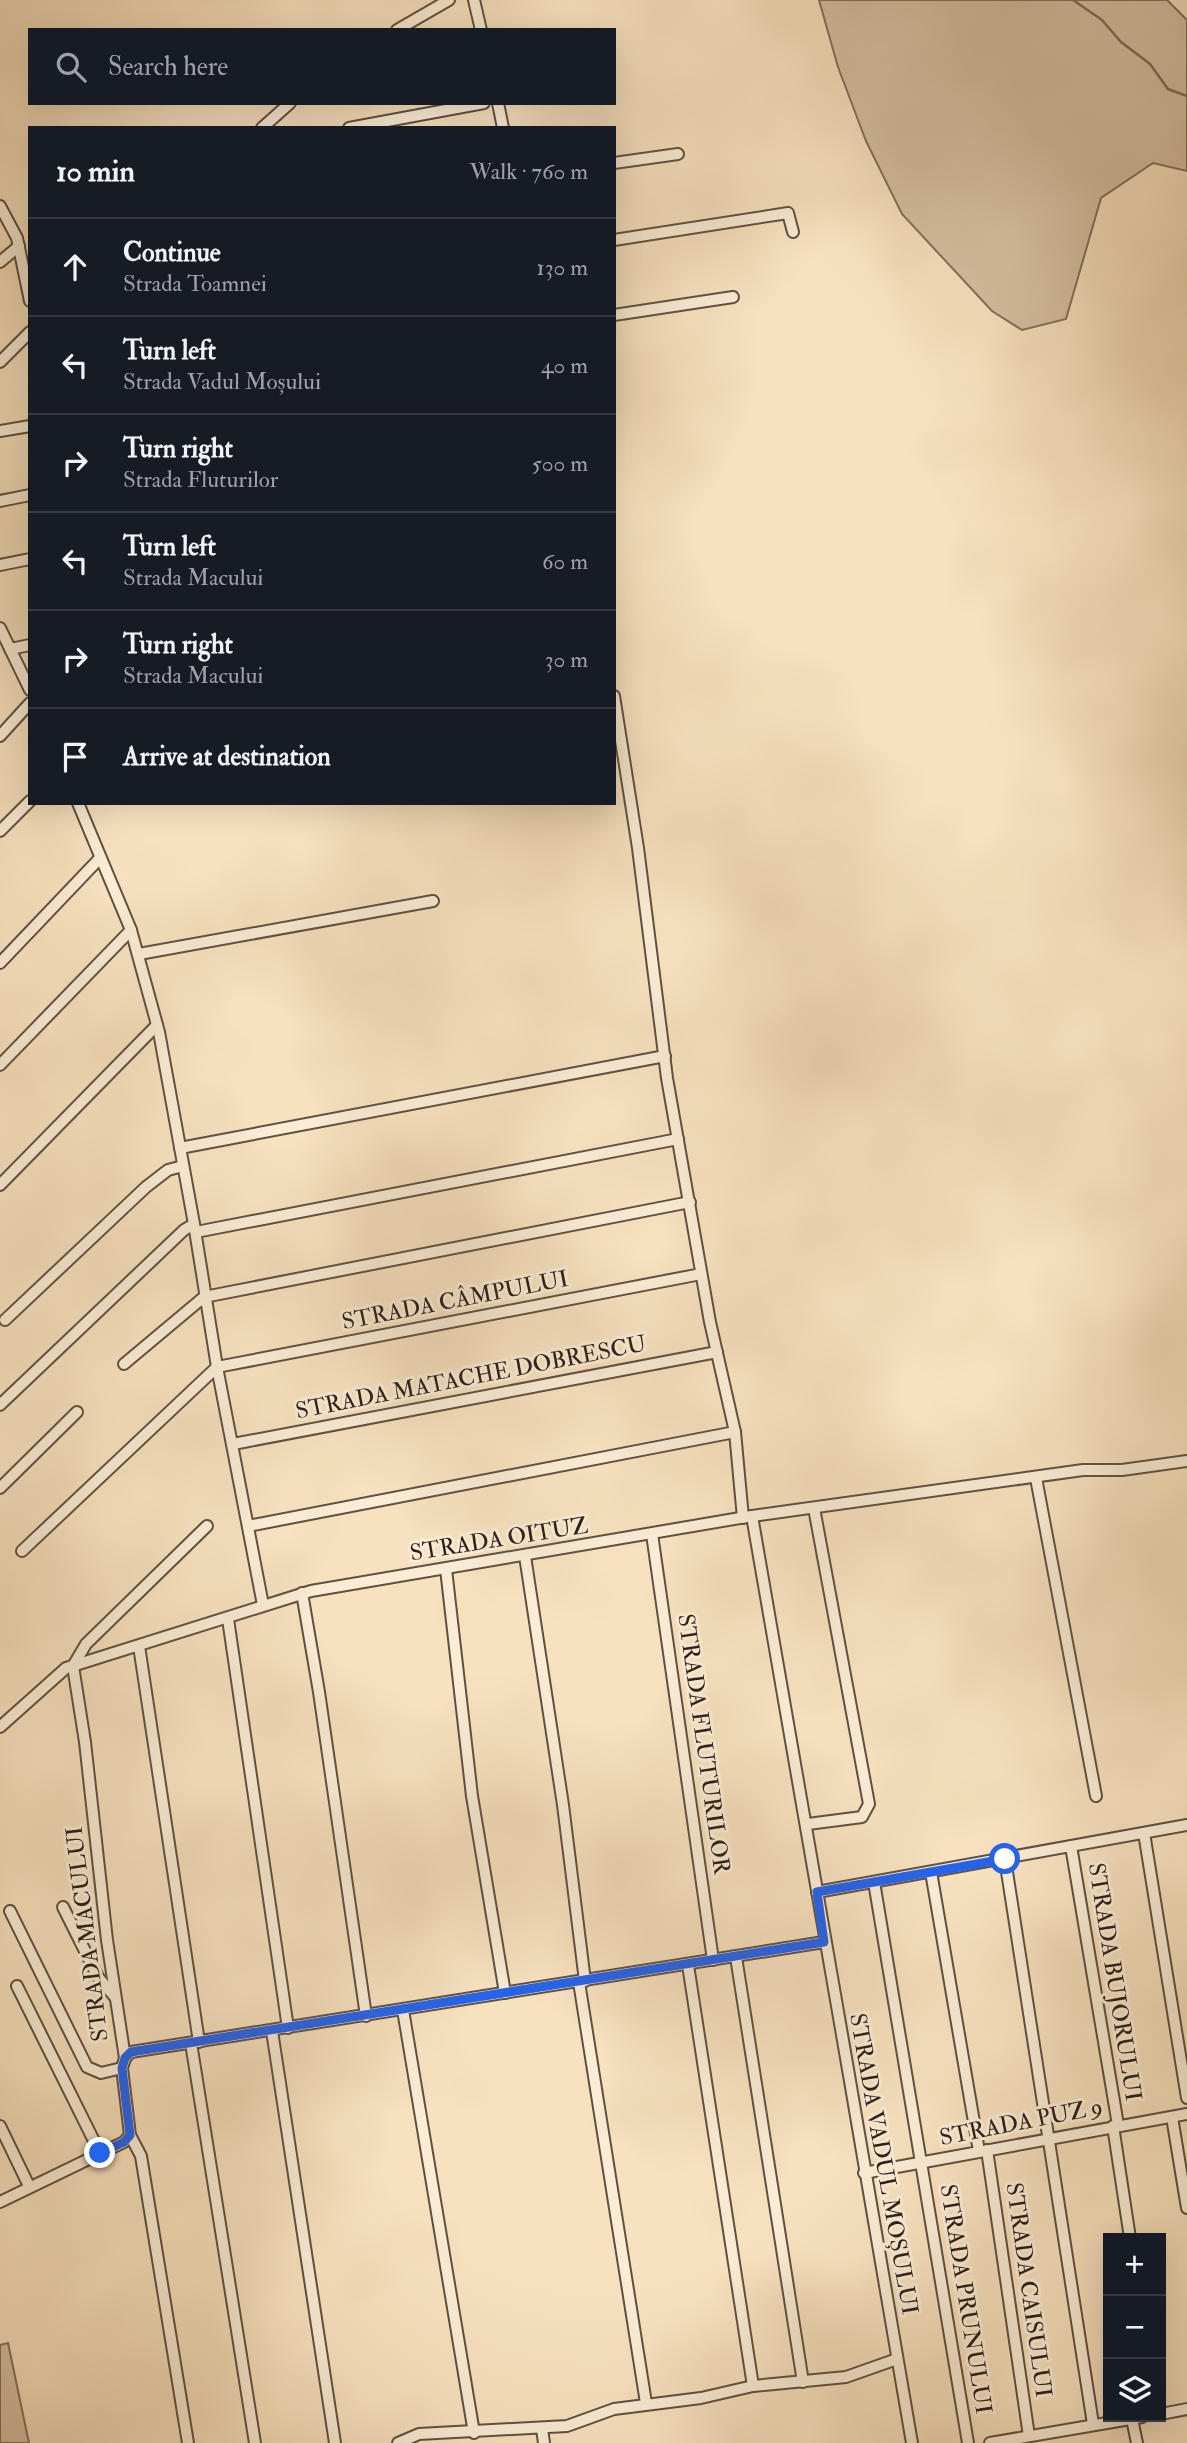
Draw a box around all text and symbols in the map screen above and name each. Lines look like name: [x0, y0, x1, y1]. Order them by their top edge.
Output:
search box: [28, 28, 616, 105]
icon: search: [52, 48, 90, 86]
text: Search here: [108, 51, 228, 83]
text: 10 min: [56, 153, 135, 190]
text: Walk · 760 m: [469, 157, 588, 186]
text: Continue: [123, 237, 221, 269]
icon: ahead: [56, 248, 94, 286]
text: 130 m: [536, 253, 588, 282]
text: Strada Toamnei: [123, 269, 267, 298]
text: Turn left: [123, 335, 216, 367]
icon: left: [56, 346, 94, 384]
text: 40 m: [541, 351, 588, 380]
text: Strada Vadul Moșului: [123, 367, 321, 396]
text: Turn right: [123, 433, 233, 465]
icon: right: [56, 444, 94, 482]
text: 500 m: [532, 449, 588, 478]
text: Strada Fluturilor: [123, 465, 278, 494]
text: Turn left: [123, 531, 216, 563]
icon: left: [56, 542, 94, 580]
text: 60 m: [542, 547, 588, 576]
text: Strada Macului: [123, 563, 263, 592]
text: Turn right: [123, 629, 233, 661]
icon: right: [56, 640, 94, 678]
text: 30 m: [545, 645, 588, 674]
text: Strada Macului: [123, 661, 263, 690]
icon: arrive: [56, 738, 94, 776]
text: Arrive at destination: [123, 741, 331, 773]
street label: STRADA CÂMPULUI: [339, 1264, 571, 1336]
street label: STRADA MATACHE DOBRESCU: [293, 1329, 649, 1425]
street label: STRADA OITUZ: [408, 1511, 590, 1567]
street label: STRADA FLUTURILOR: [671, 1612, 737, 1877]
street label: STRADA MACULUI: [59, 1825, 115, 2043]
route start: [989, 1843, 1020, 1874]
street label: STRADA BUJORULUI: [1082, 1861, 1148, 2103]
street label: STRADA VADUL MOȘULUI: [843, 2011, 925, 2317]
street label: STRADA PUZ 9: [937, 2092, 1105, 2152]
route end: [84, 2137, 115, 2168]
street label: STRADA CAISULUI: [1000, 2181, 1058, 2399]
street label: STRADA PRUNULUI: [934, 2182, 998, 2416]
map controls: [1103, 2233, 1166, 2422]
button: +: [1103, 2233, 1166, 2296]
button: −: [1103, 2296, 1166, 2359]
button: layers: [1103, 2359, 1166, 2422]

